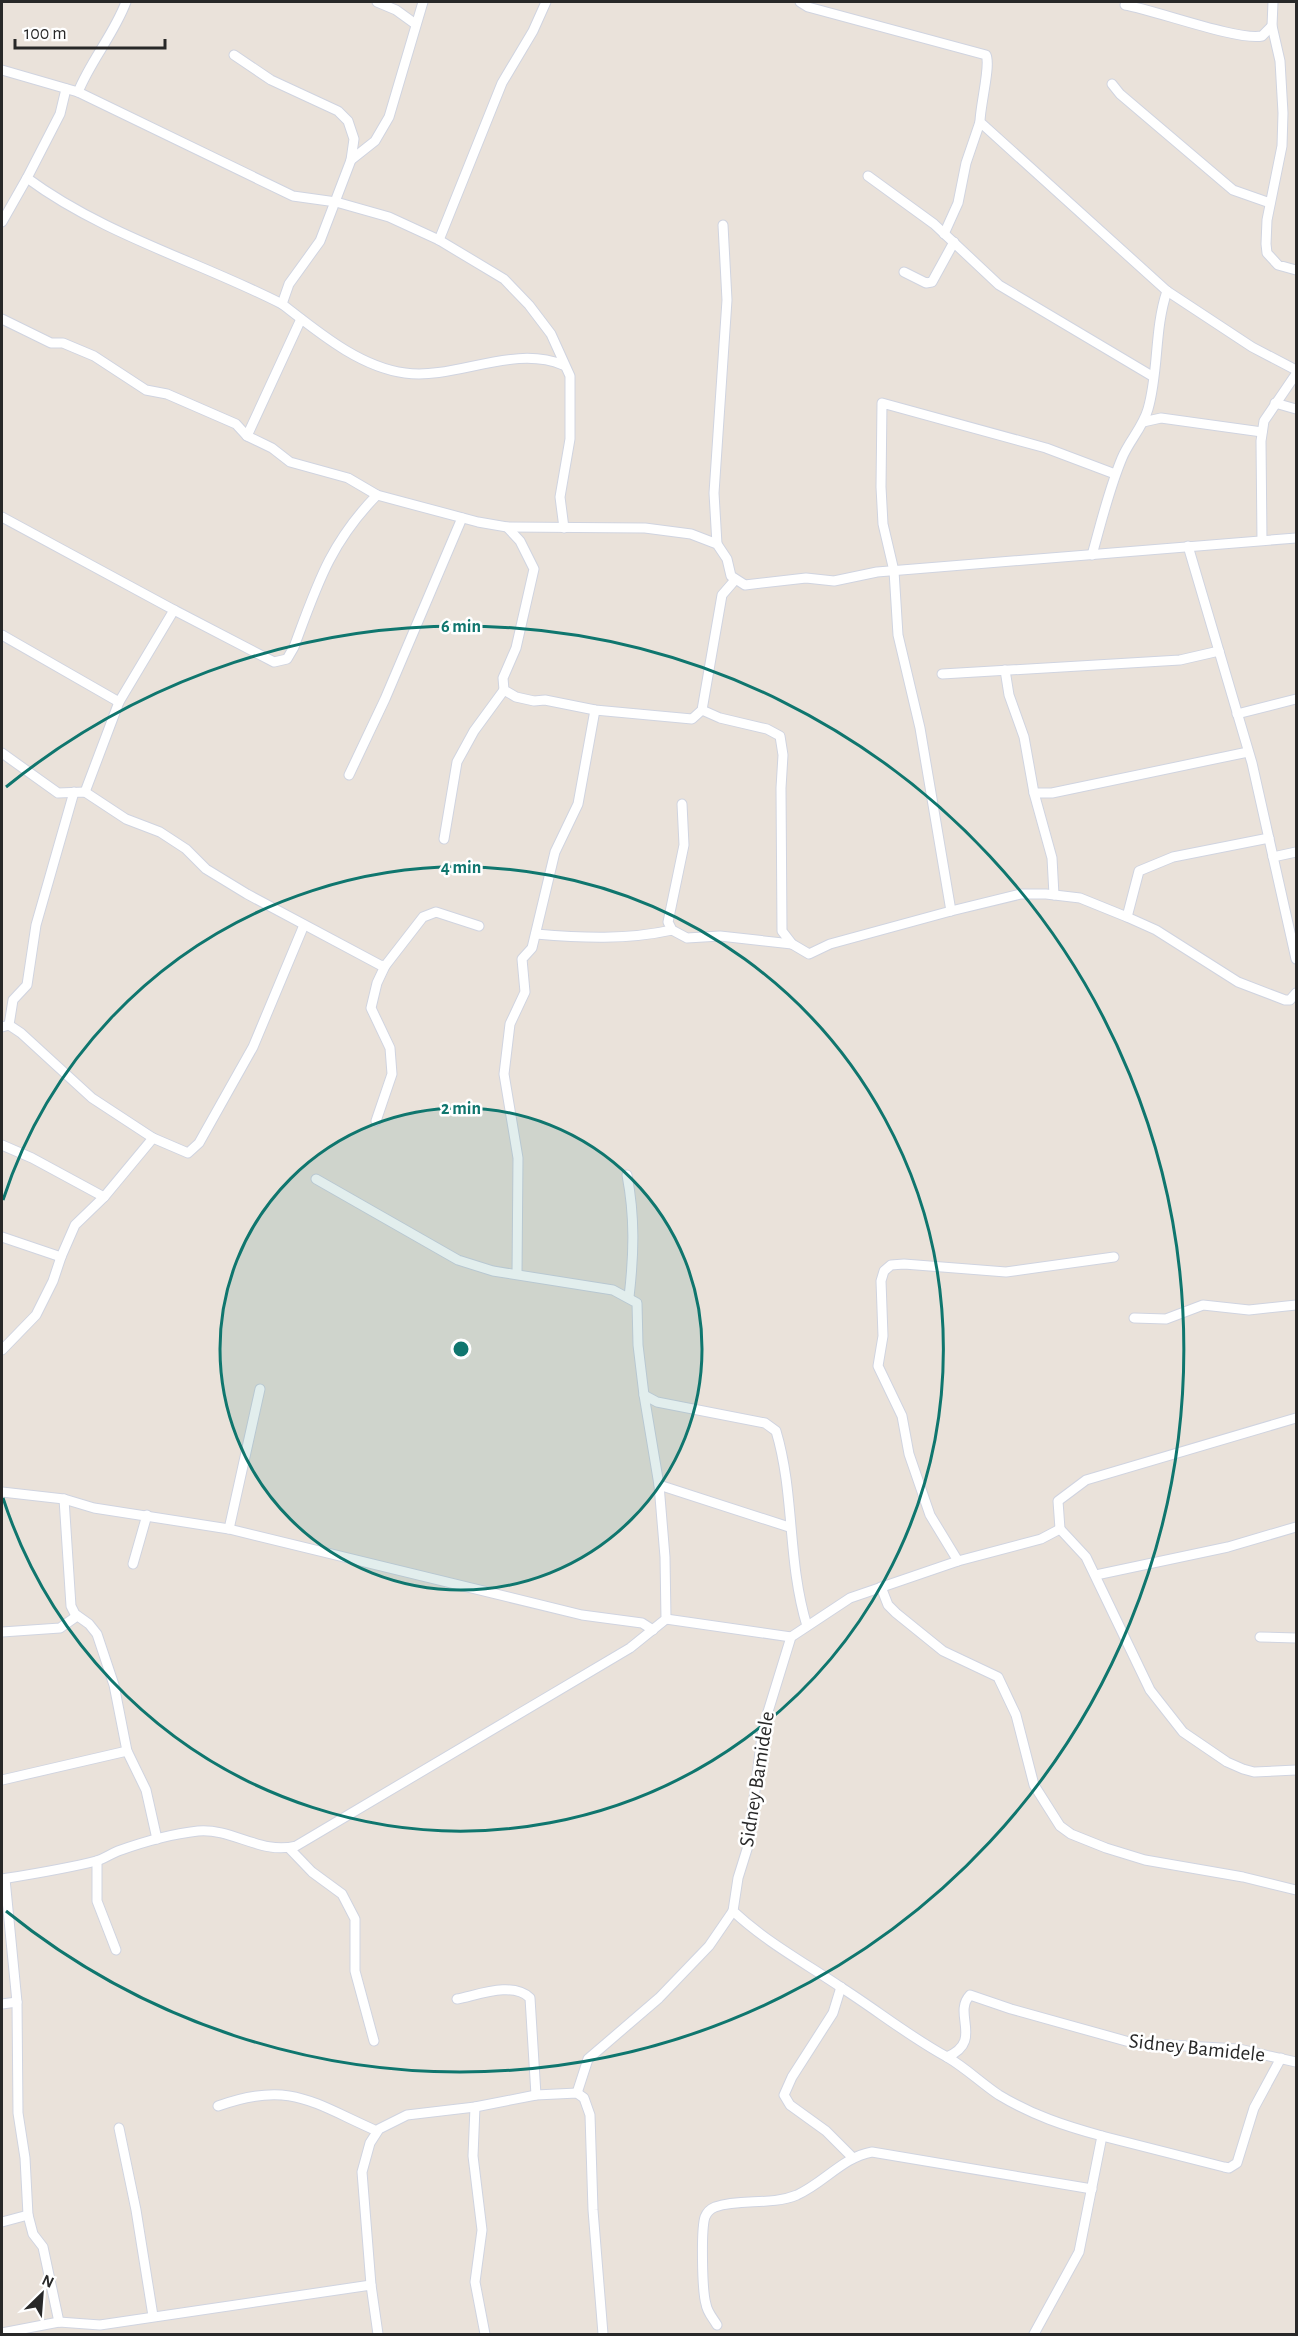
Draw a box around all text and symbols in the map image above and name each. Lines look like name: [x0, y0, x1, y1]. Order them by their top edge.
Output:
scale bar: [15, 12, 165, 50]
text: 100 m: [24, 25, 67, 43]
text: 6 min: [441, 618, 481, 636]
text: 4 min: [441, 859, 481, 877]
text: 2 min: [441, 1100, 481, 1118]
centre of rings: [451, 1339, 471, 1359]
street label: Sidney Bamidele: [736, 1710, 778, 1848]
street label: Sidney Bamidele: [1128, 2030, 1266, 2066]
north arrow: [12, 2264, 72, 2324]
text: N: [39, 2272, 56, 2291]

